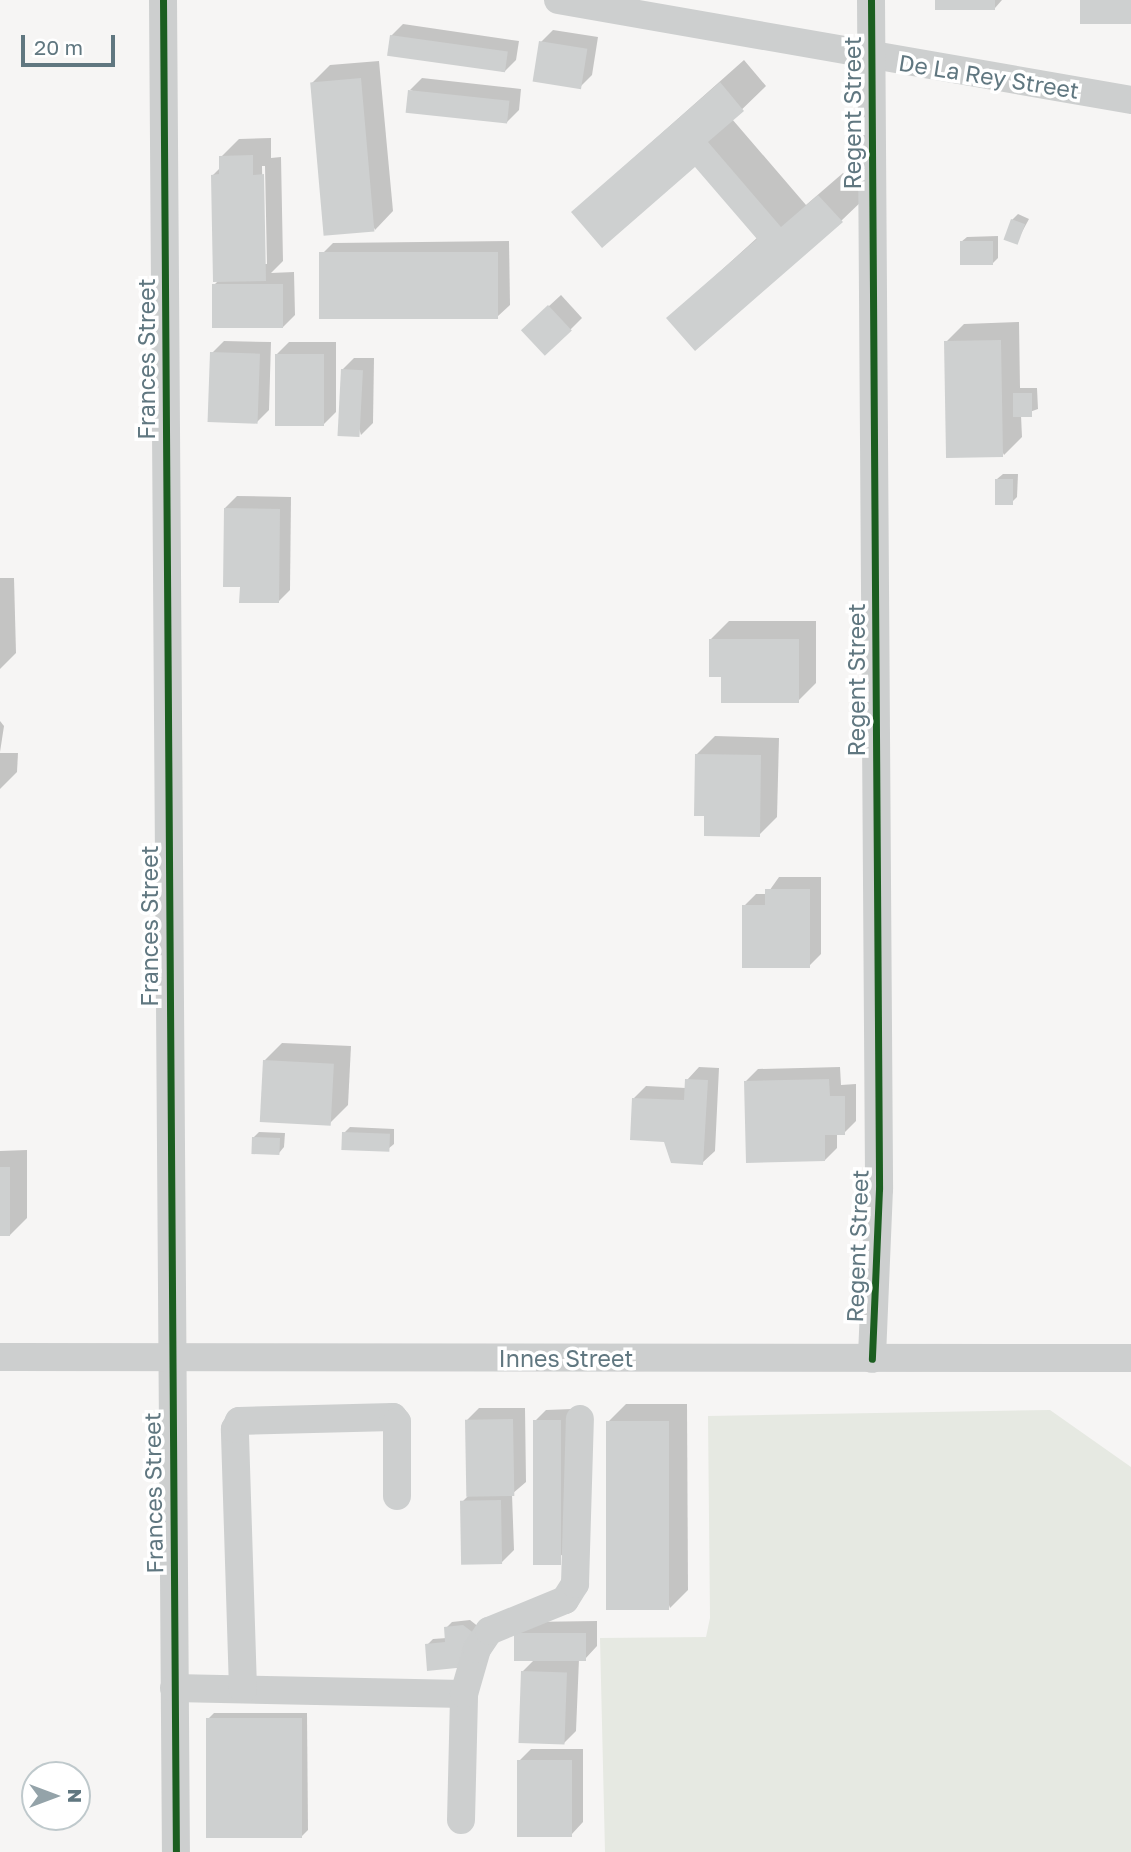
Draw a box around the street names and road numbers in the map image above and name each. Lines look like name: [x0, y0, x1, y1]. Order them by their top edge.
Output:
street label: Regent Street: [838, 36, 866, 190]
street label: De La Rey Street: [897, 48, 1081, 104]
street label: Frances Street: [132, 278, 160, 440]
street label: Regent Street: [842, 603, 870, 757]
street label: Frances Street: [135, 845, 163, 1007]
street label: Regent Street: [841, 1169, 873, 1323]
street label: Innes Street: [499, 1344, 633, 1372]
street label: Frances Street: [138, 1412, 168, 1574]

